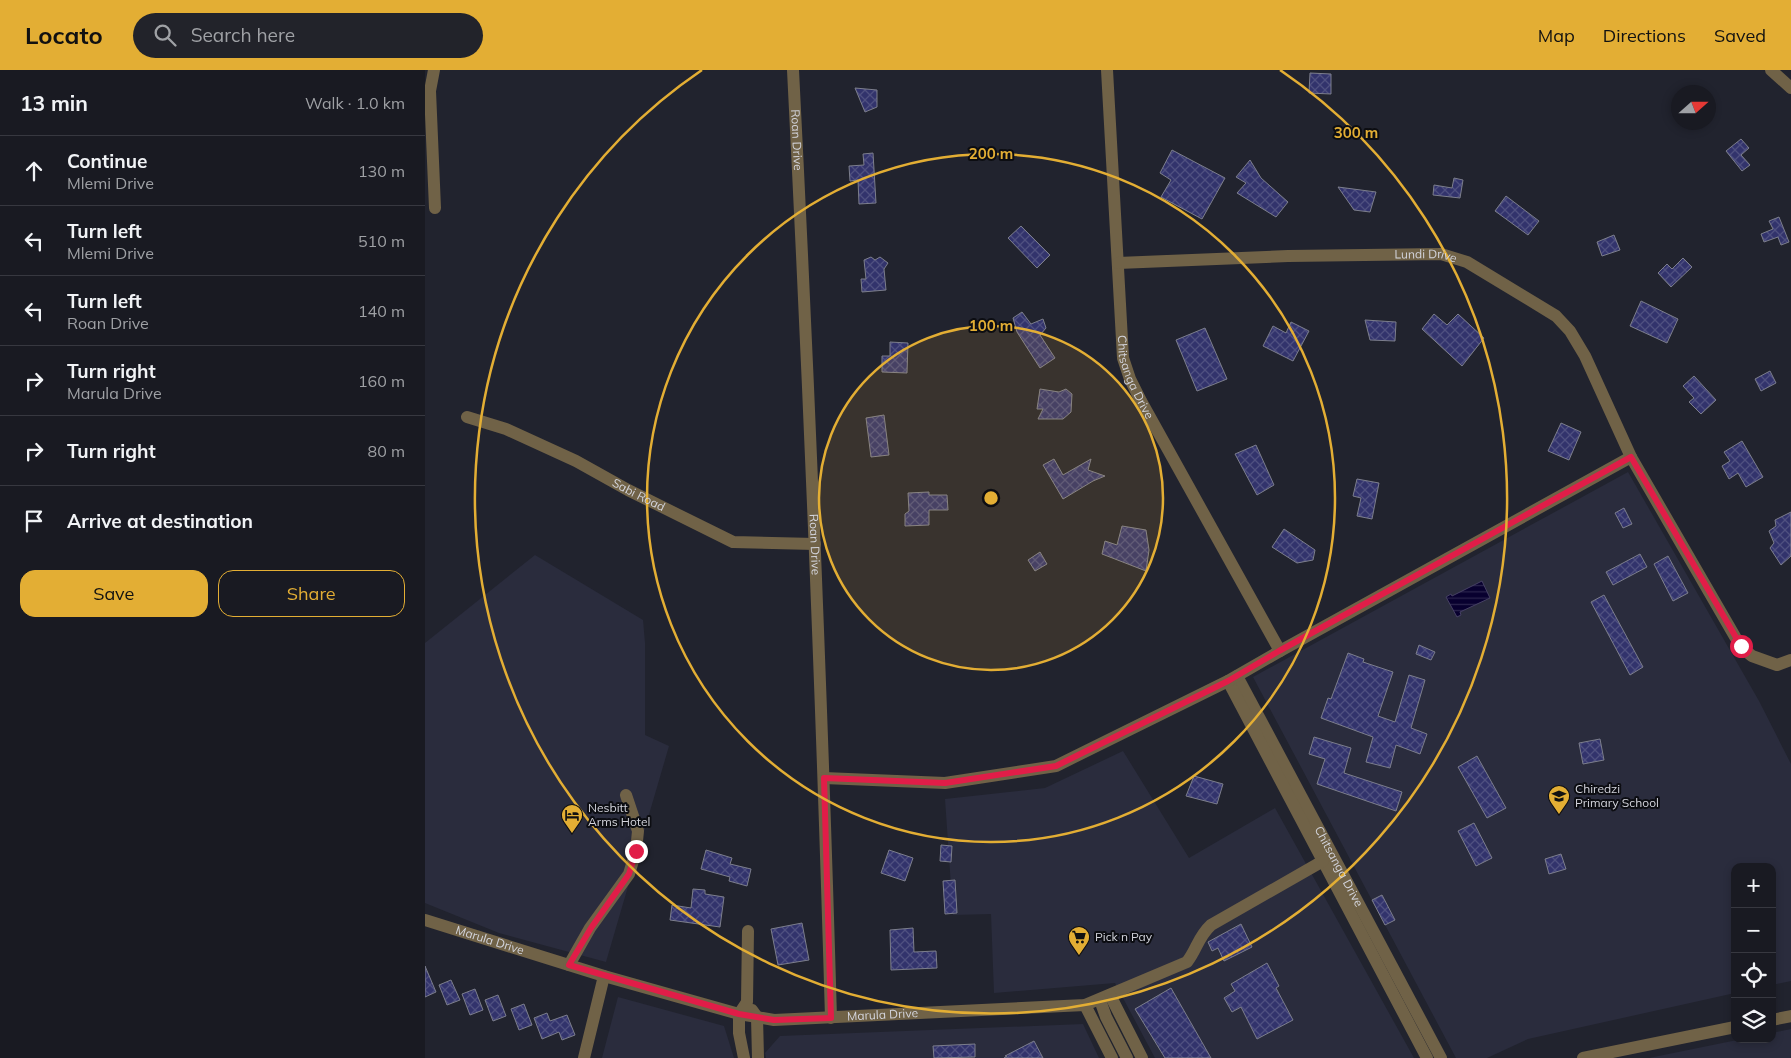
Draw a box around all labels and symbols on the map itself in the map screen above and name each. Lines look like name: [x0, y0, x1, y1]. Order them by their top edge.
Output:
north arrow: [1671, 85, 1716, 130]
street label: Roan Drive: [788, 109, 806, 171]
text: 300 m: [1334, 123, 1378, 142]
text: 200 m: [969, 144, 1013, 163]
street label: Lundi Drive: [1394, 246, 1459, 265]
text: 100 m: [969, 316, 1013, 335]
street label: Chitsanga Drive: [1115, 335, 1157, 421]
street label: Sabi Road: [610, 475, 668, 514]
centre of rings: [982, 489, 1000, 507]
street label: Roan Drive: [806, 513, 824, 575]
route start: [1730, 635, 1753, 658]
place label: Chiredzi Primary School: [1575, 781, 1659, 810]
school or university icon: Chiredzi Primary School: [1547, 784, 1571, 815]
place label: Nesbitt Arms Hotel: [588, 800, 650, 829]
hotel icon: Nesbitt Arms Hotel: [560, 803, 584, 834]
street label: Chitsanga Drive: [1312, 823, 1367, 909]
route end: [625, 840, 648, 863]
street label: Marula Drive: [454, 922, 526, 958]
supermarket icon: Pick n Pay: [1067, 925, 1091, 956]
place label: Pick n Pay: [1095, 929, 1153, 944]
street label: Marula Drive: [847, 1005, 918, 1023]

